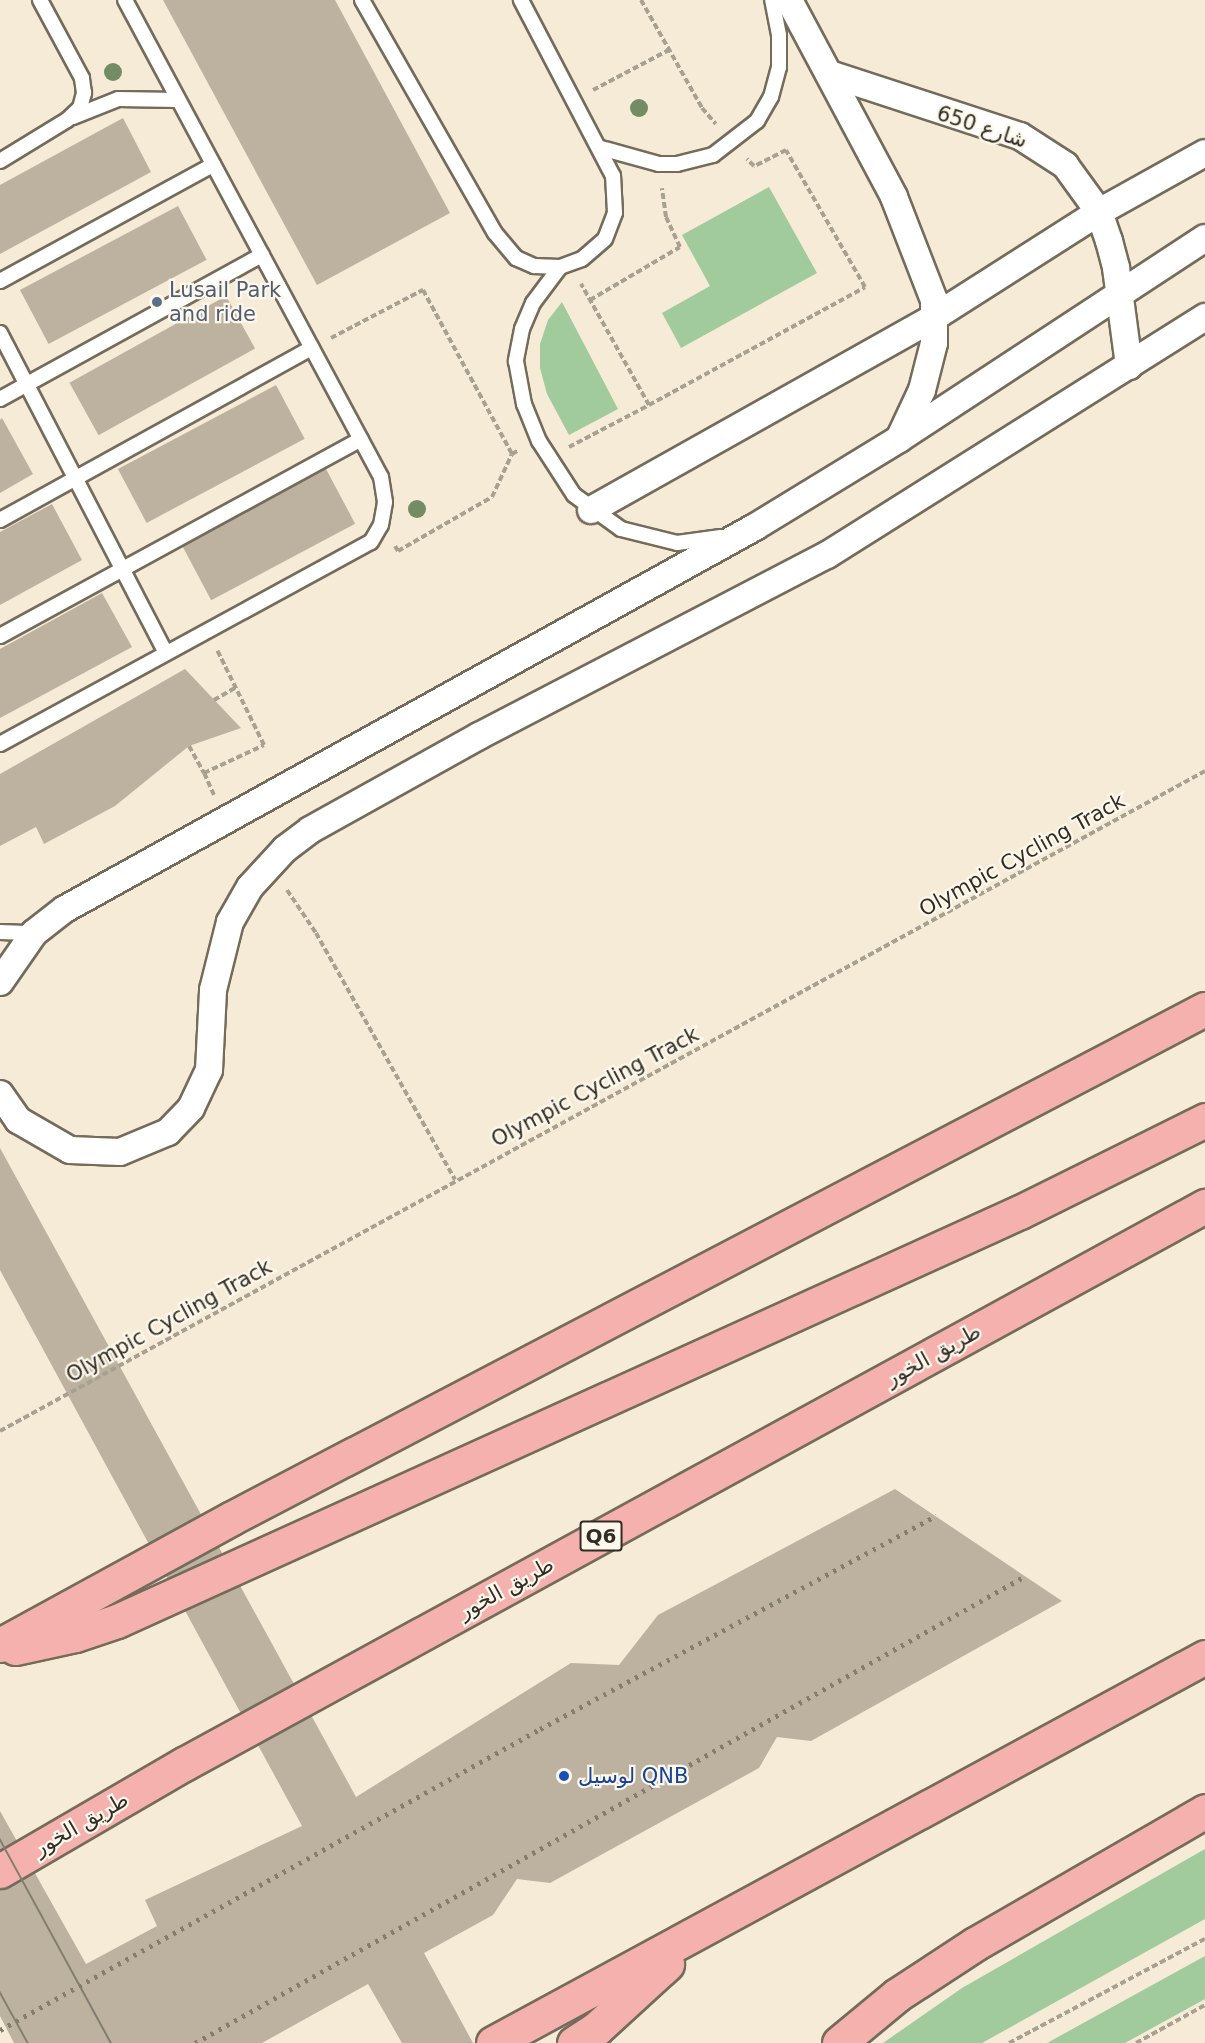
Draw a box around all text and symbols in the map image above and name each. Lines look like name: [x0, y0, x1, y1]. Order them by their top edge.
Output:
street label: شارع 650: [934, 101, 1030, 153]
place label: Lusail Park and ride: [169, 277, 281, 327]
marker: Lusail Park and ride: [150, 295, 164, 309]
street label: Olympic Cycling Track: [915, 788, 1129, 922]
street label: Olympic Cycling Track: [487, 1022, 703, 1152]
street label: Olympic Cycling Track: [62, 1254, 276, 1388]
street label: طريق الخور: [881, 1318, 985, 1392]
road number: Q6: [578, 1519, 624, 1553]
street label: طريق الخور: [454, 1551, 558, 1625]
place label: لوسيل QNB: [578, 1763, 688, 1789]
marker: لوسيل QNB: [555, 1767, 573, 1785]
street label: طريق الخور: [29, 1787, 133, 1861]

